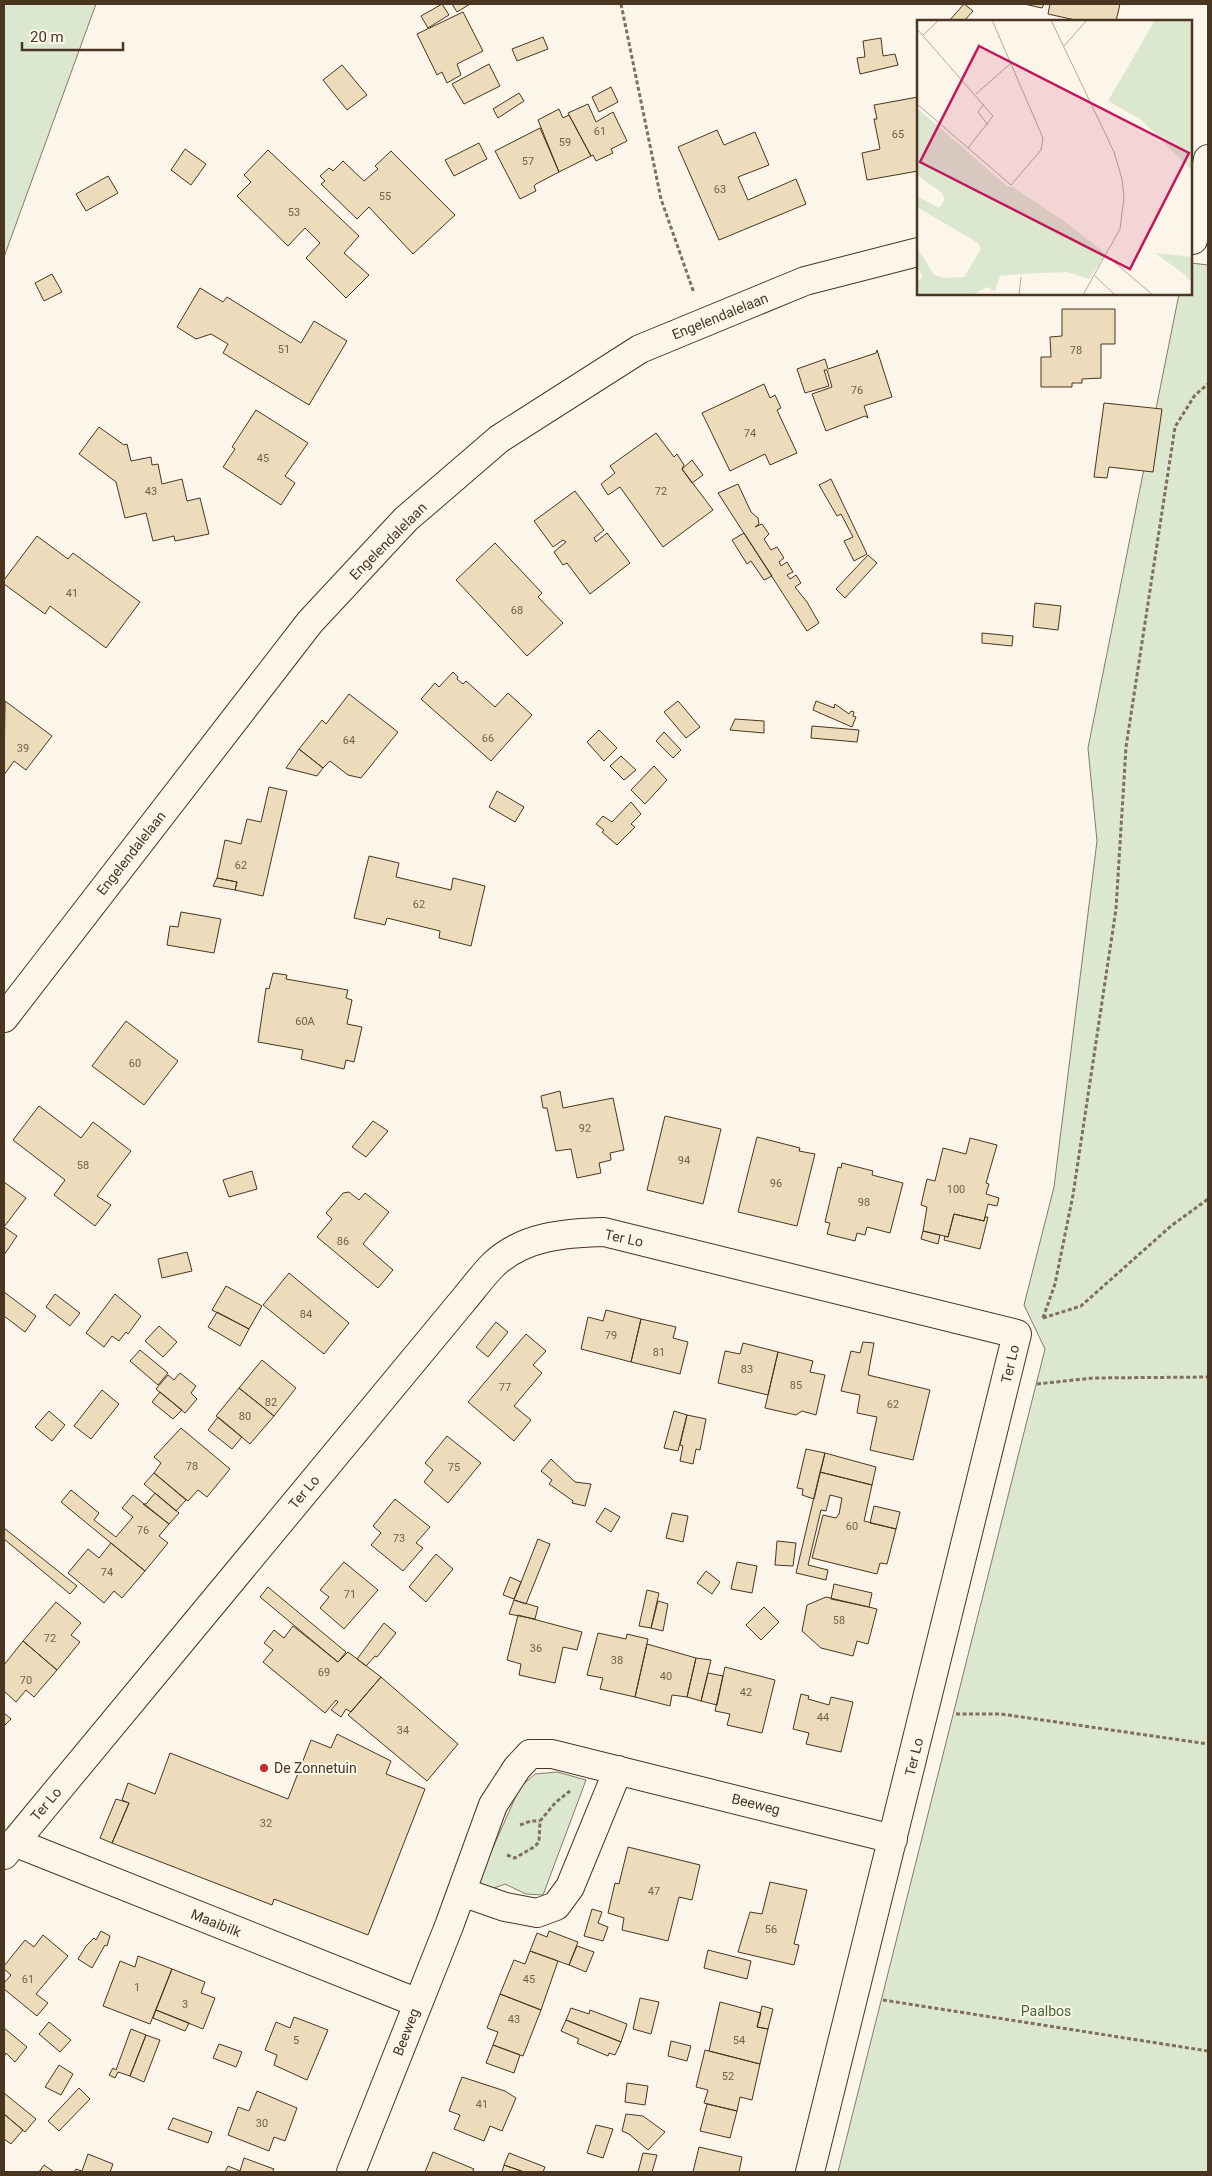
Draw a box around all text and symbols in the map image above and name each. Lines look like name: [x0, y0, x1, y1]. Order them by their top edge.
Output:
scale bar: [22, 20, 124, 52]
inset map: [917, 20, 1192, 295]
text: 20 m: [30, 28, 64, 46]
house number: 61: [594, 125, 606, 138]
house number: 65: [892, 128, 904, 141]
house number: 59: [559, 136, 571, 149]
house number: 57: [522, 155, 534, 168]
house number: 63: [714, 183, 726, 196]
house number: 55: [379, 190, 391, 203]
house number: 53: [288, 206, 300, 219]
street label: Engelendalelaan: [670, 289, 770, 343]
house number: 51: [278, 343, 290, 356]
house number: 78: [1070, 344, 1082, 357]
house number: 76: [851, 384, 863, 397]
house number: 74: [744, 427, 756, 440]
house number: 45: [257, 452, 269, 465]
house number: 43: [145, 485, 157, 498]
house number: 72: [655, 485, 667, 498]
street label: Engelendalelaan: [346, 499, 430, 583]
house number: 41: [66, 587, 78, 600]
house number: 68: [511, 604, 523, 617]
house number: 66: [482, 732, 494, 745]
house number: 64: [343, 734, 355, 747]
house number: 39: [17, 742, 29, 755]
street label: Engelendalelaan: [93, 808, 169, 898]
house number: 62: [235, 859, 247, 872]
house number: 62: [413, 898, 425, 911]
house number: 60A: [295, 1015, 316, 1028]
house number: 60: [129, 1057, 141, 1070]
house number: 92: [579, 1122, 591, 1135]
house number: 94: [678, 1154, 690, 1167]
house number: 58: [77, 1159, 89, 1172]
house number: 96: [770, 1177, 782, 1190]
house number: 100: [947, 1183, 965, 1196]
house number: 98: [858, 1196, 870, 1209]
street label: Ter Lo: [603, 1226, 645, 1250]
house number: 86: [337, 1235, 349, 1248]
house number: 84: [300, 1308, 312, 1321]
house number: 79: [605, 1329, 617, 1342]
street label: Ter Lo: [998, 1343, 1022, 1385]
house number: 81: [653, 1346, 665, 1359]
house number: 83: [741, 1363, 753, 1376]
house number: 85: [790, 1379, 802, 1392]
house number: 77: [499, 1381, 511, 1394]
house number: 82: [265, 1396, 277, 1409]
house number: 62: [887, 1398, 899, 1411]
house number: 80: [239, 1410, 251, 1423]
house number: 78: [186, 1460, 198, 1473]
house number: 75: [448, 1461, 460, 1474]
street label: Ter Lo: [285, 1472, 323, 1512]
house number: 60: [846, 1520, 858, 1533]
house number: 76: [137, 1524, 149, 1537]
house number: 73: [393, 1532, 405, 1545]
house number: 74: [101, 1566, 113, 1579]
house number: 71: [344, 1588, 356, 1601]
house number: 58: [833, 1614, 845, 1627]
house number: 72: [44, 1632, 56, 1645]
house number: 36: [530, 1642, 542, 1655]
house number: 38: [611, 1654, 623, 1667]
house number: 69: [318, 1666, 330, 1679]
house number: 40: [660, 1670, 672, 1683]
house number: 70: [20, 1674, 32, 1687]
house number: 42: [740, 1686, 752, 1699]
house number: 44: [817, 1711, 829, 1724]
house number: 34: [397, 1724, 409, 1737]
street label: Ter Lo: [902, 1736, 926, 1778]
place label: De Zonnetuin: [274, 1760, 357, 1776]
marker: De Zonnetuin: [258, 1762, 270, 1774]
street label: Ter Lo: [27, 1784, 65, 1824]
street label: Beeweg: [730, 1790, 782, 1818]
house number: 32: [260, 1817, 272, 1830]
house number: 47: [648, 1885, 660, 1898]
street label: Maaibilk: [189, 1906, 244, 1941]
house number: 56: [765, 1923, 777, 1936]
house number: 61: [22, 1973, 34, 1986]
house number: 45: [523, 1973, 535, 1986]
house number: 1: [134, 1981, 140, 1994]
house number: 3: [182, 1998, 188, 2011]
park label: Paalbos: [1021, 2003, 1071, 2019]
street label: Beeweg: [390, 2006, 422, 2058]
house number: 43: [508, 2013, 520, 2026]
house number: 5: [293, 2034, 299, 2047]
house number: 54: [733, 2034, 745, 2047]
house number: 52: [722, 2070, 734, 2083]
house number: 41: [476, 2098, 488, 2111]
house number: 30: [256, 2117, 268, 2130]

